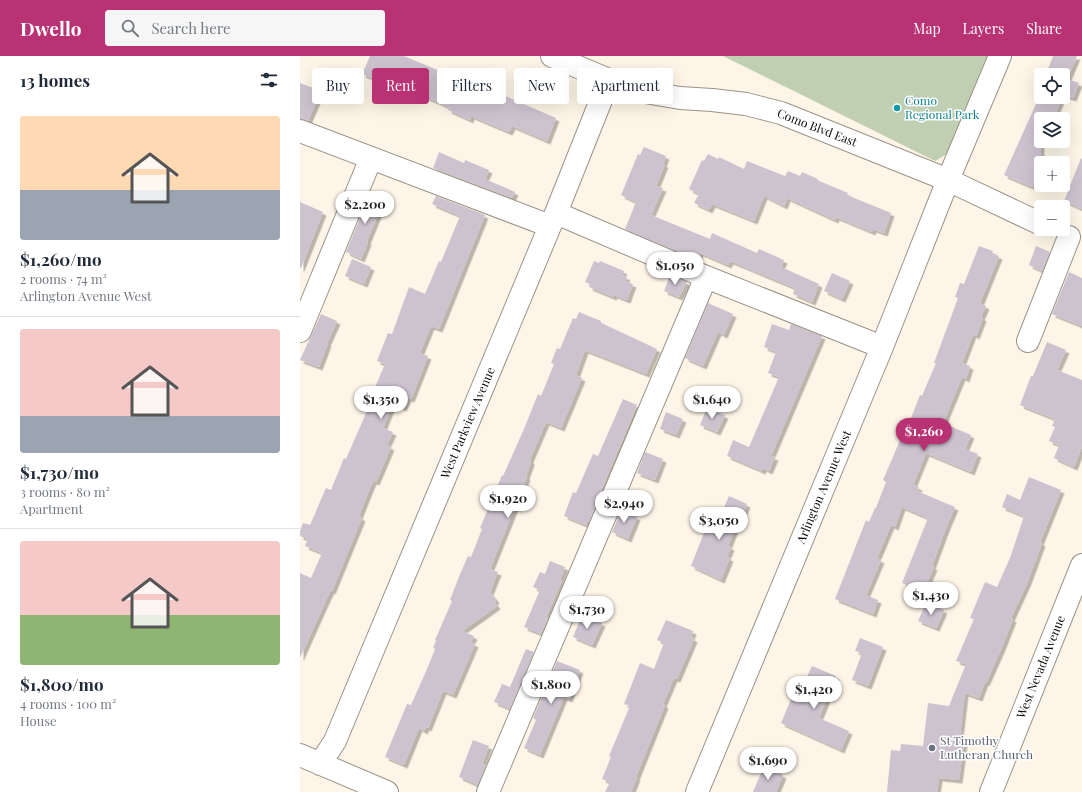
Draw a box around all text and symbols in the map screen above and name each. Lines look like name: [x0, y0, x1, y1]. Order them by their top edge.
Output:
search box: [105, 10, 385, 46]
text: Dwello: [20, 15, 81, 41]
icon: search: [119, 17, 141, 39]
text: Search here: [151, 18, 231, 38]
text: Map: [913, 19, 941, 38]
text: Layers: [963, 19, 1004, 38]
text: Share: [1026, 19, 1062, 38]
chip: Buy: [312, 68, 364, 104]
chip: Rent: [372, 68, 429, 104]
chip: Filters: [437, 68, 506, 104]
chip: New: [514, 68, 569, 104]
chip: Apartment: [577, 68, 673, 104]
map controls: [1034, 68, 1070, 236]
button: locate: [1034, 68, 1070, 104]
text: 13 homes: [20, 69, 90, 91]
icon: filters: [258, 69, 280, 91]
place label: Como Regional Park: [905, 92, 980, 122]
marker: Como Regional Park: [892, 103, 902, 113]
street label: Como Blvd East: [775, 104, 860, 150]
button: layers: [1034, 112, 1070, 148]
icon: home: [114, 142, 186, 214]
button: +: [1034, 156, 1070, 192]
pin: $2,200: [332, 191, 398, 225]
text: $2,200: [344, 195, 386, 212]
button: −: [1034, 200, 1070, 236]
text: $1,260/mo: [20, 248, 102, 270]
pin: $1,050: [642, 252, 708, 286]
text: $1,050: [656, 256, 694, 273]
text: 2 rooms · 74 m²: [20, 270, 107, 287]
text: Arlington Avenue West: [20, 287, 152, 304]
icon: home: [114, 355, 186, 427]
street label: West Parkview Avenue: [436, 364, 498, 482]
pin: $1,350: [348, 386, 414, 420]
pin: $1,640: [679, 386, 745, 420]
text: $1,350: [363, 390, 399, 407]
text: $1,640: [693, 390, 731, 407]
pin: $1,260: [891, 418, 957, 452]
text: $1,260: [905, 422, 943, 439]
street label: Arlington Avenue West: [792, 427, 854, 547]
text: $1,730/mo: [20, 461, 99, 483]
text: 3 rooms · 80 m²: [20, 483, 110, 500]
pin: $1,920: [475, 485, 541, 519]
text: $1,920: [489, 489, 527, 506]
pin: $2,940: [591, 490, 657, 524]
text: $2,940: [604, 494, 644, 511]
text: Apartment: [20, 500, 83, 517]
pin: $3,050: [686, 507, 752, 541]
text: $3,050: [699, 511, 739, 528]
icon: home: [114, 567, 186, 639]
pin: $1,430: [898, 582, 964, 616]
text: $1,430: [912, 586, 950, 603]
pin: $1,730: [554, 596, 620, 630]
text: $1,730: [569, 600, 605, 617]
street label: West Nevada Avenue: [1012, 613, 1068, 721]
pin: $1,800: [518, 671, 584, 705]
text: $1,800/mo: [20, 673, 104, 695]
text: $1,800: [531, 675, 571, 692]
pin: $1,420: [781, 676, 847, 710]
text: $1,420: [795, 680, 833, 697]
text: 4 rooms · 100 m²: [20, 695, 116, 712]
text: House: [20, 712, 57, 729]
place label: St Timothy Lutheran Church: [940, 732, 1033, 762]
marker: St Timothy Lutheran Church: [927, 743, 937, 753]
pin: $1,690: [735, 747, 801, 781]
text: $1,690: [749, 751, 787, 768]

